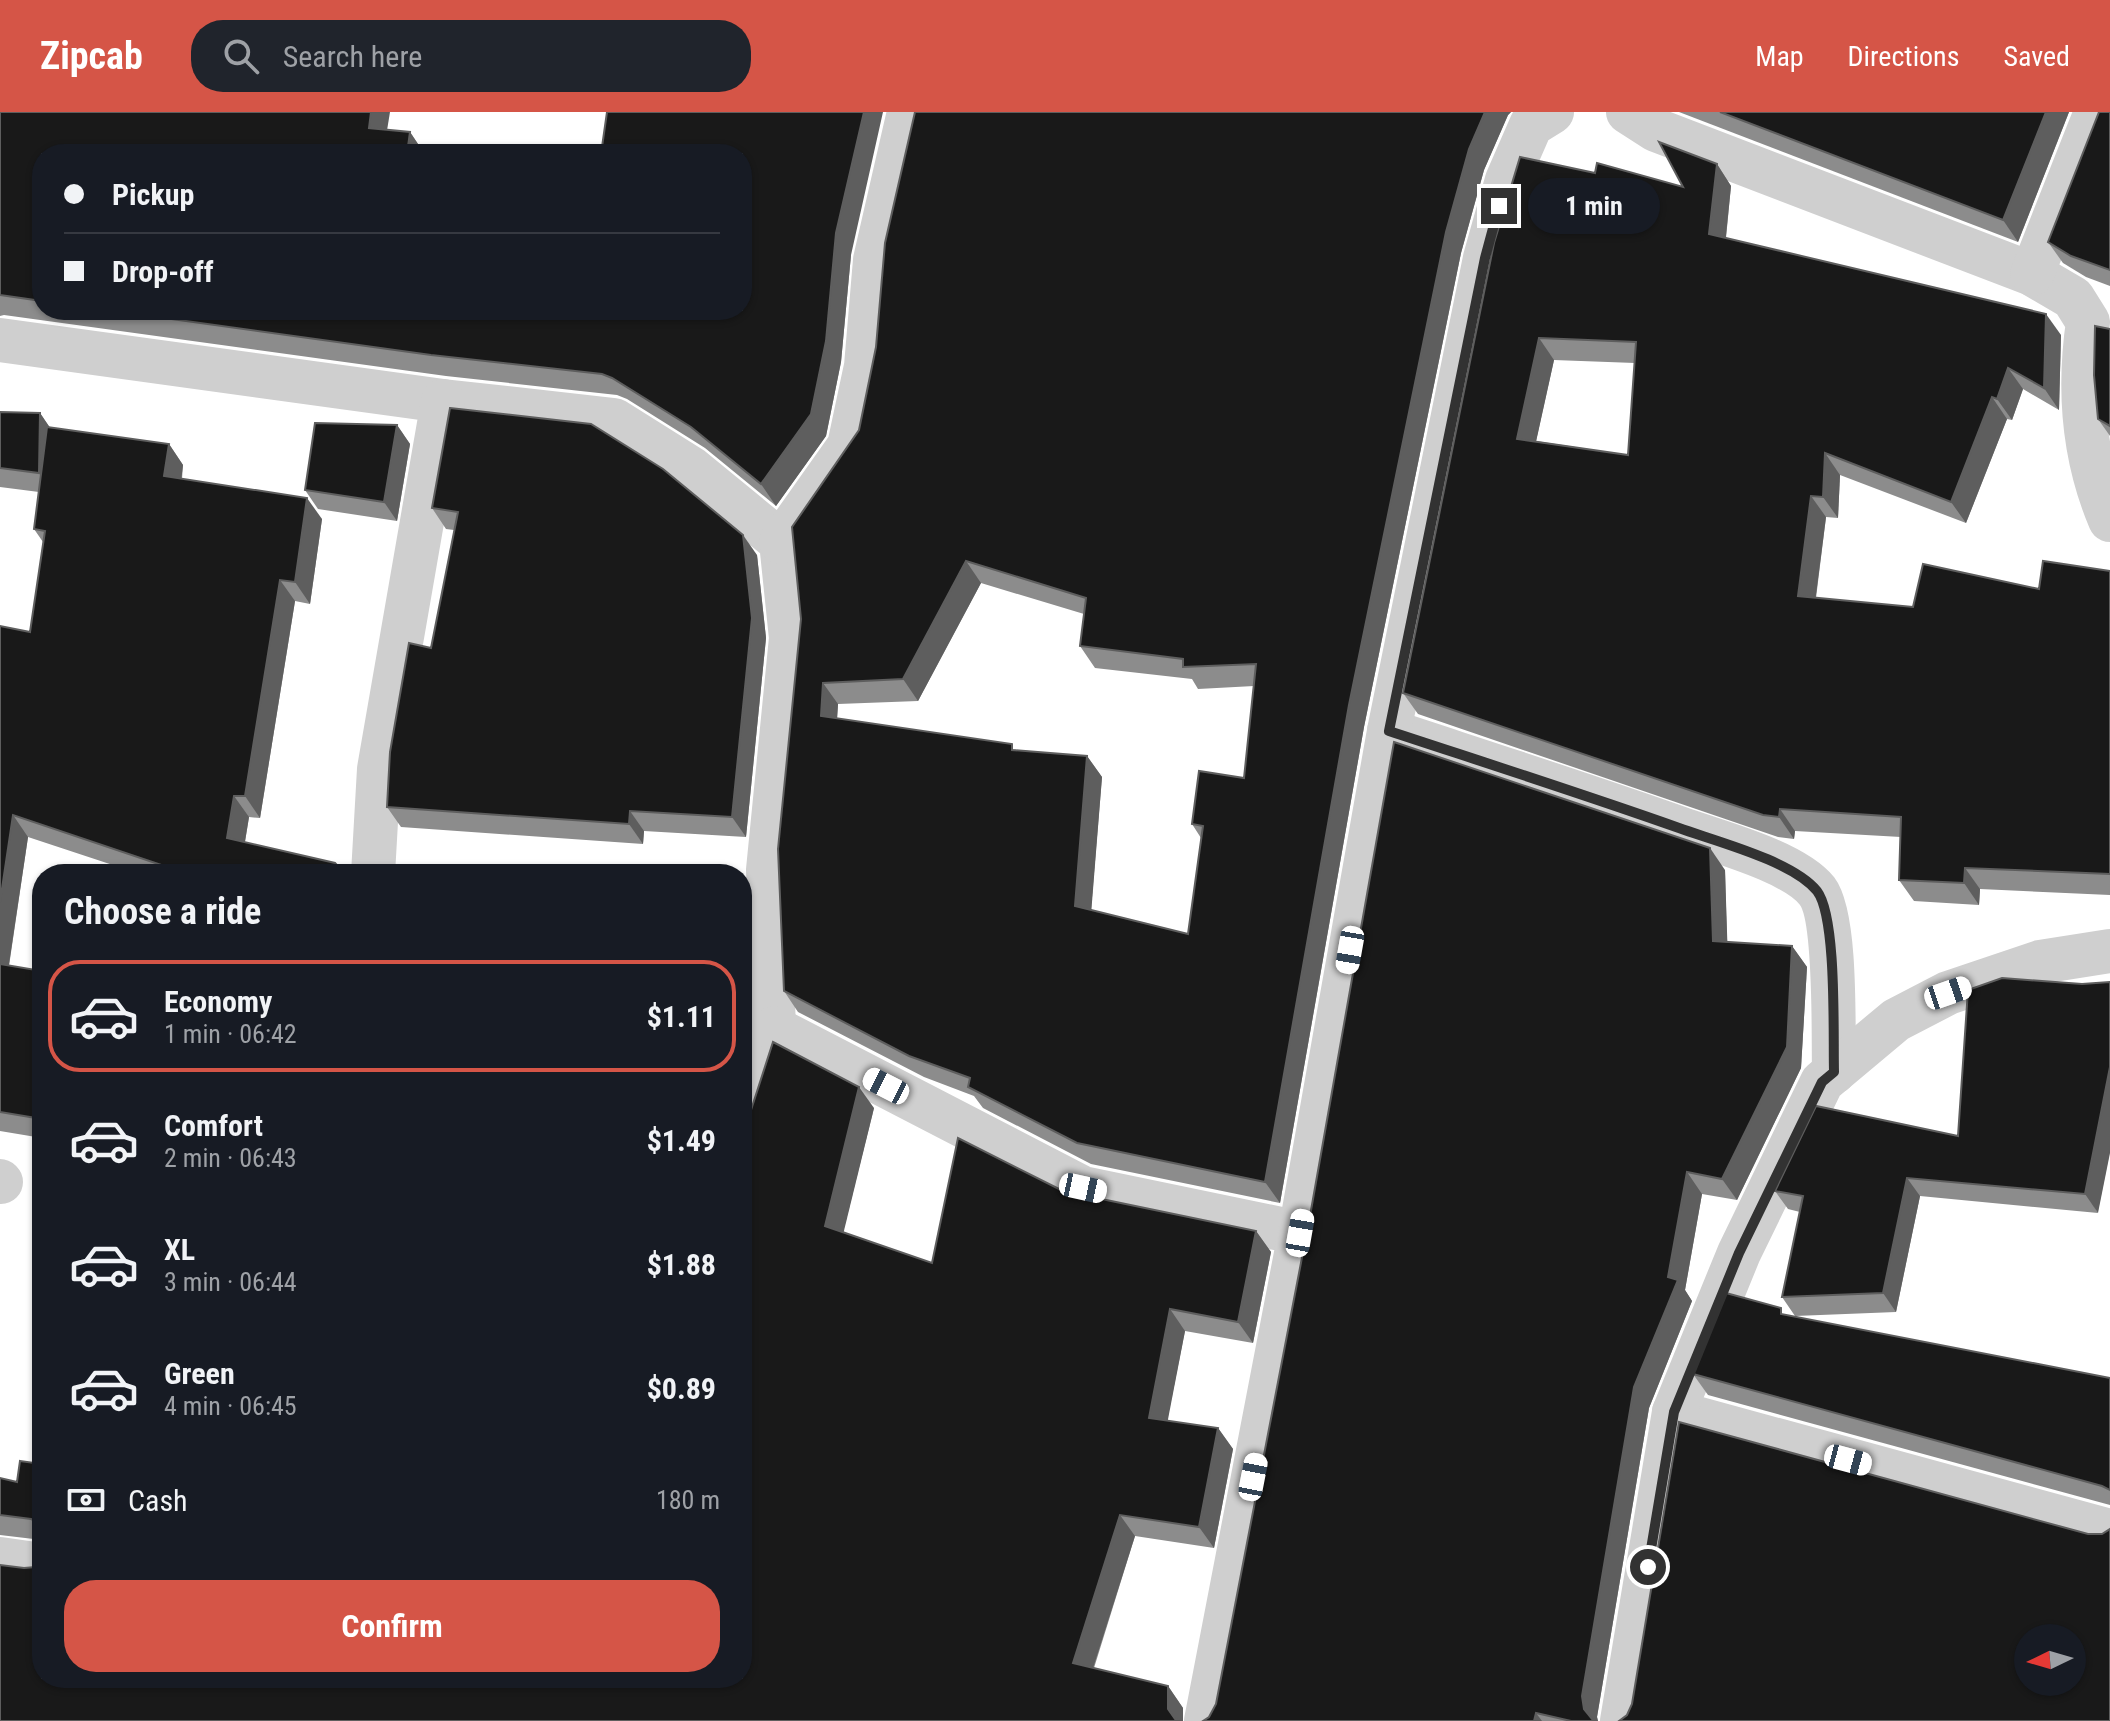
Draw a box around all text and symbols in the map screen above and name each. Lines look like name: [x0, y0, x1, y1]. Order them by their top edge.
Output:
search box: [191, 20, 751, 92]
text: Zipcab: [40, 34, 143, 78]
icon: search: [219, 34, 263, 78]
text: Search here: [283, 39, 422, 74]
text: Map: [1755, 40, 1804, 73]
text: Directions: [1848, 40, 1959, 73]
text: Saved: [2003, 40, 2070, 73]
text: Pickup: [112, 177, 194, 212]
callout: 1 min: [1527, 178, 1659, 234]
route end: [1481, 188, 1517, 224]
text: 1 min: [1565, 191, 1623, 221]
text: Drop-off: [112, 254, 214, 289]
text: Choose a ride: [64, 891, 261, 933]
car: [1334, 924, 1366, 976]
car: [1921, 974, 1975, 1012]
icon: car: [68, 980, 140, 1052]
text: Economy: [164, 984, 272, 1019]
text: $1.11: [647, 999, 716, 1034]
text: 1 min · 06:42: [164, 1019, 297, 1049]
car: [859, 1064, 913, 1108]
icon: car: [68, 1104, 140, 1176]
text: Comfort: [164, 1108, 263, 1143]
text: $1.49: [647, 1123, 716, 1158]
text: 2 min · 06:43: [164, 1143, 297, 1173]
car: [1057, 1171, 1109, 1205]
car: [1284, 1207, 1316, 1259]
icon: car: [68, 1228, 140, 1300]
text: XL: [164, 1232, 195, 1267]
text: $1.88: [647, 1247, 716, 1282]
text: 3 min · 06:44: [164, 1267, 297, 1297]
icon: car: [68, 1352, 140, 1424]
text: Green: [164, 1356, 235, 1391]
text: $0.89: [647, 1371, 716, 1406]
text: 4 min · 06:45: [164, 1391, 297, 1421]
car: [1822, 1442, 1874, 1478]
car: [1237, 1451, 1269, 1503]
icon: cash: [64, 1478, 108, 1522]
text: Cash: [128, 1483, 188, 1518]
text: 180 m: [656, 1485, 720, 1515]
route start: [1630, 1549, 1666, 1585]
button: Confirm: [64, 1580, 720, 1672]
north arrow: [2014, 1624, 2086, 1696]
map controls: [2014, 1624, 2086, 1696]

